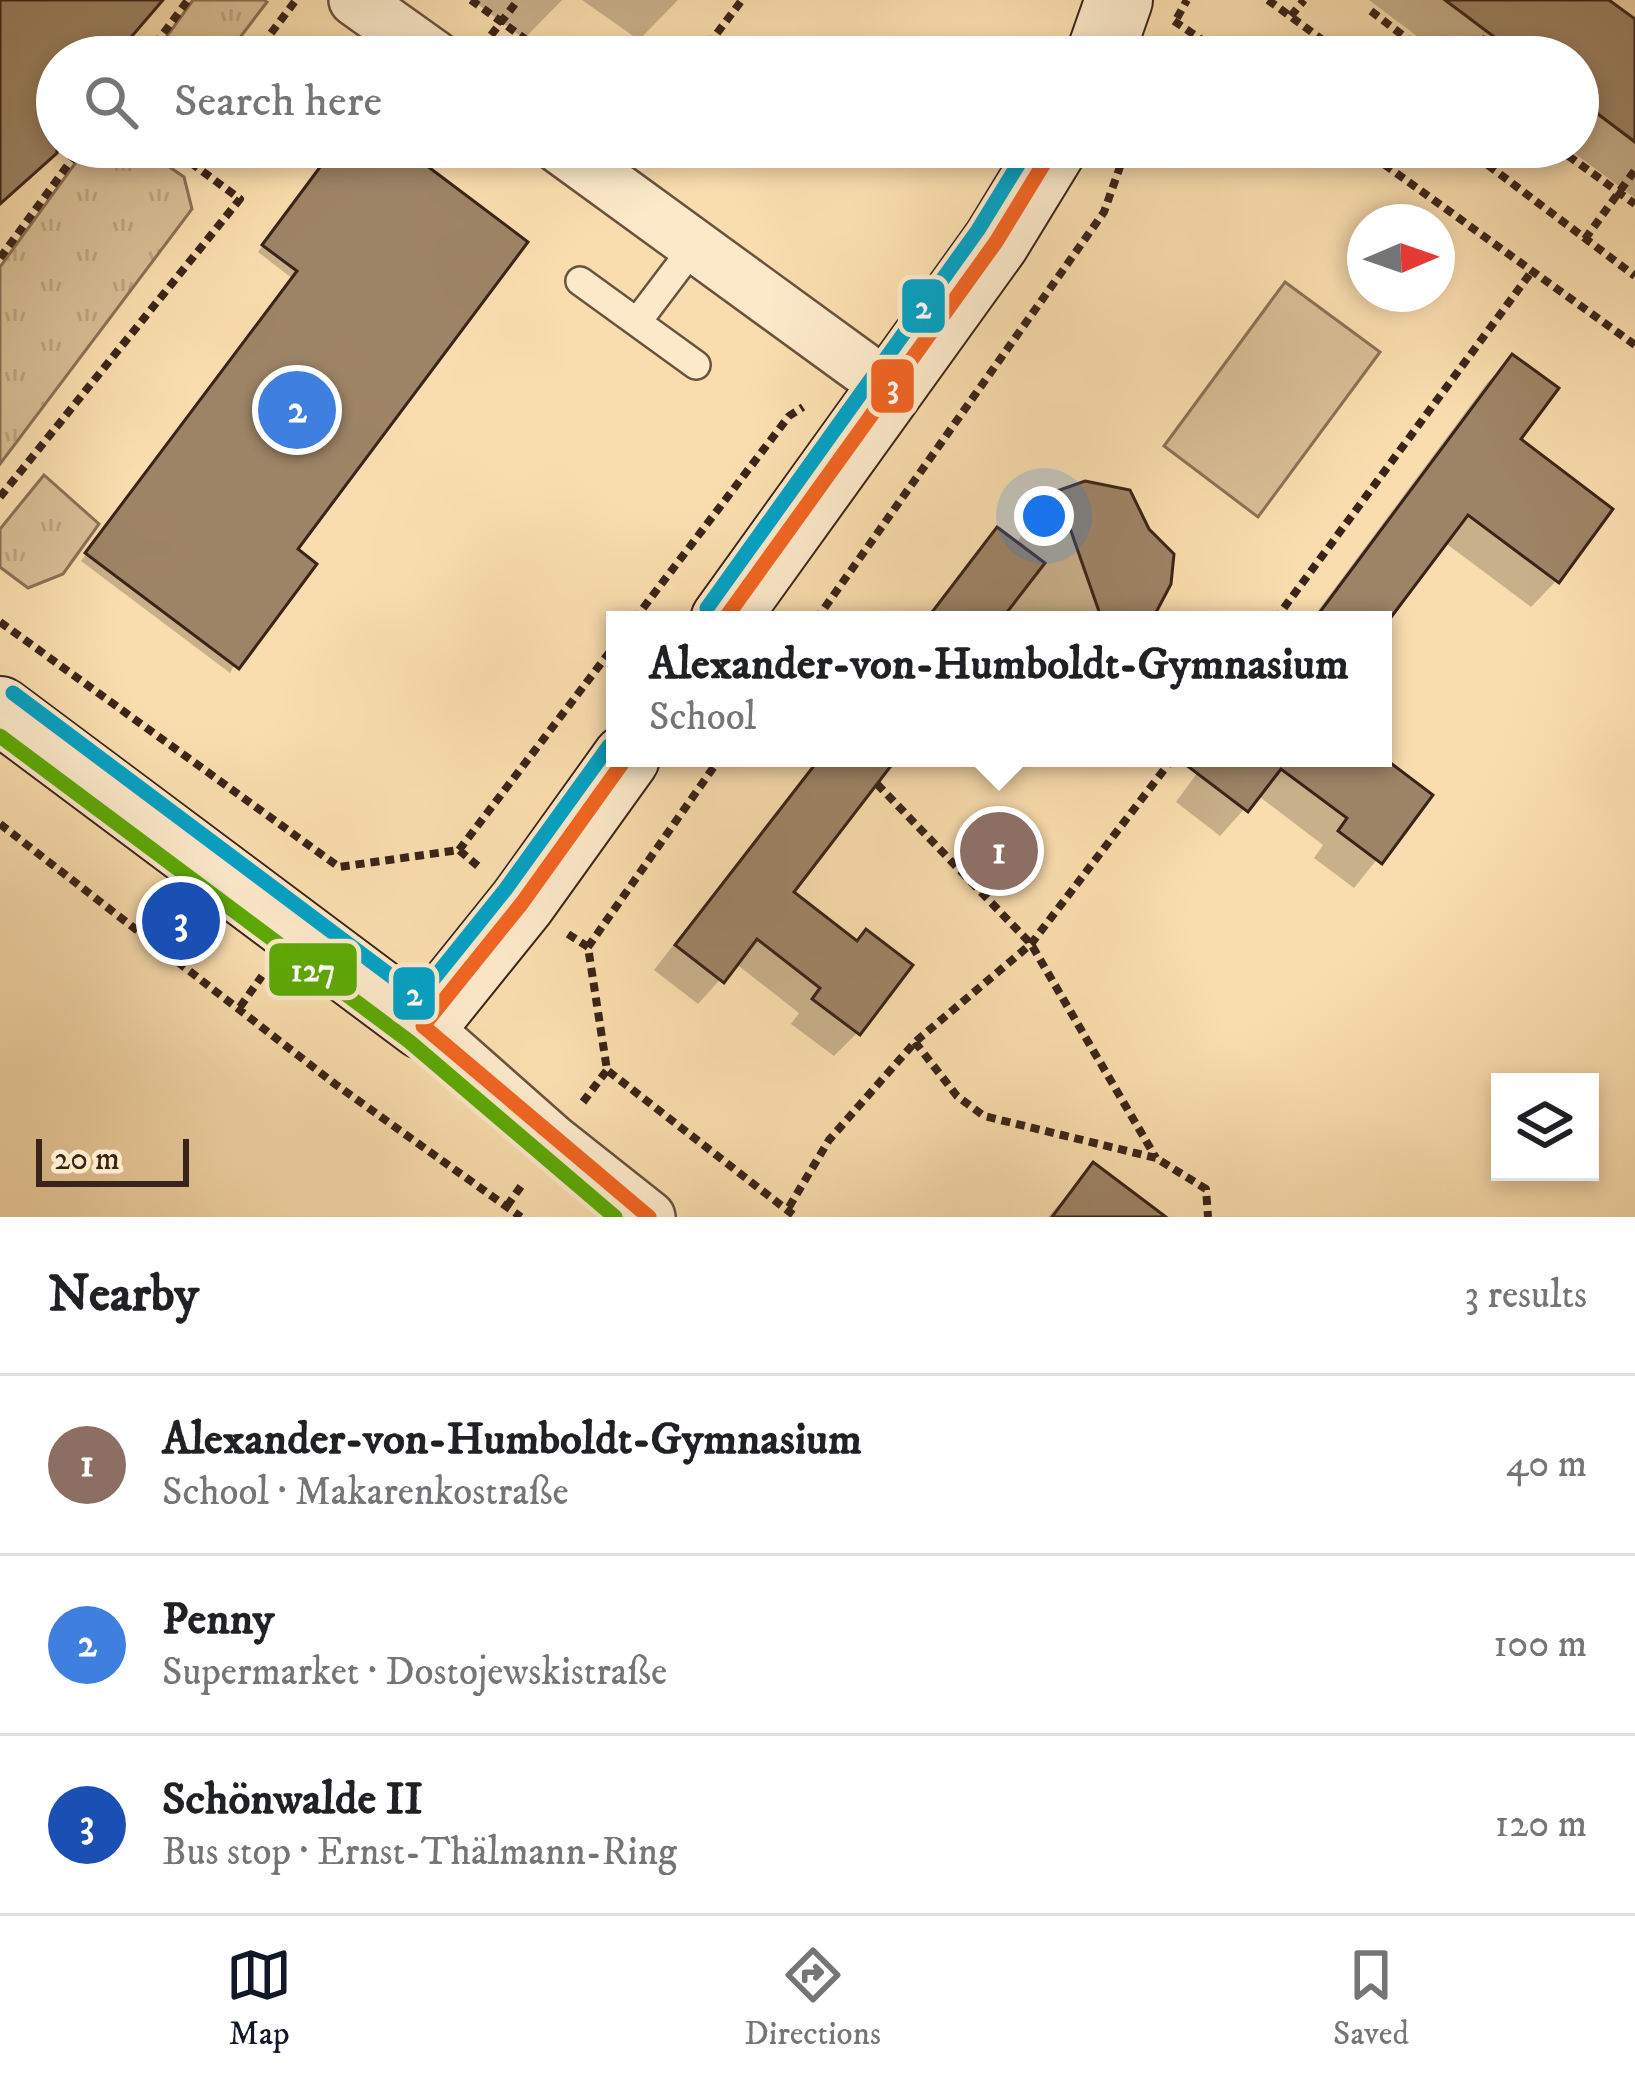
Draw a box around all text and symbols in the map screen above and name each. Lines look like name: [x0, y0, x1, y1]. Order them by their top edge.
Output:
search box: [36, 36, 1599, 168]
icon: search: [78, 69, 144, 135]
text: Search here: [174, 74, 382, 130]
north arrow: [1347, 204, 1455, 312]
line badge: 2: [900, 277, 947, 335]
text: 2: [915, 288, 932, 329]
line badge: 3: [869, 357, 916, 415]
pin: 2: [258, 365, 336, 455]
text: 3: [887, 367, 899, 408]
your location: [1014, 486, 1074, 546]
popup: [606, 611, 1392, 767]
text: Alexander-von-Humboldt-Gymnasium: [649, 637, 1349, 693]
text: School: [649, 693, 756, 742]
pin: 1: [960, 806, 1038, 896]
pin: 3: [142, 876, 220, 966]
line badge: 127: [267, 941, 359, 998]
text: 127: [291, 951, 335, 992]
line badge: 2: [391, 965, 437, 1022]
text: 2: [406, 975, 423, 1016]
map controls: [1491, 1073, 1599, 1181]
button: layers: [1491, 1073, 1599, 1181]
scale bar: [36, 1133, 189, 1186]
text: 20 m: [54, 1139, 120, 1180]
text: Nearby: [48, 1263, 199, 1327]
text: 3 results: [1464, 1271, 1587, 1320]
text: Alexander-von-Humboldt-Gymnasium: [162, 1412, 862, 1468]
text: 1: [80, 1440, 94, 1489]
text: 40 m: [1506, 1440, 1587, 1489]
text: School · Makarenkostraße: [162, 1468, 569, 1517]
text: Penny: [162, 1592, 274, 1648]
text: 2: [77, 1620, 97, 1669]
text: 100 m: [1493, 1620, 1587, 1669]
text: Supermarket · Dostojewskistraße: [162, 1648, 667, 1697]
text: Schönwalde II: [162, 1772, 423, 1828]
text: 3: [80, 1800, 94, 1849]
text: 120 m: [1495, 1800, 1587, 1849]
text: Bus stop · Ernst-Thälmann-Ring: [162, 1828, 677, 1877]
tab: Map: [226, 1942, 292, 2055]
tab: Directions: [744, 1942, 881, 2055]
tab: Saved: [1333, 1942, 1409, 2055]

